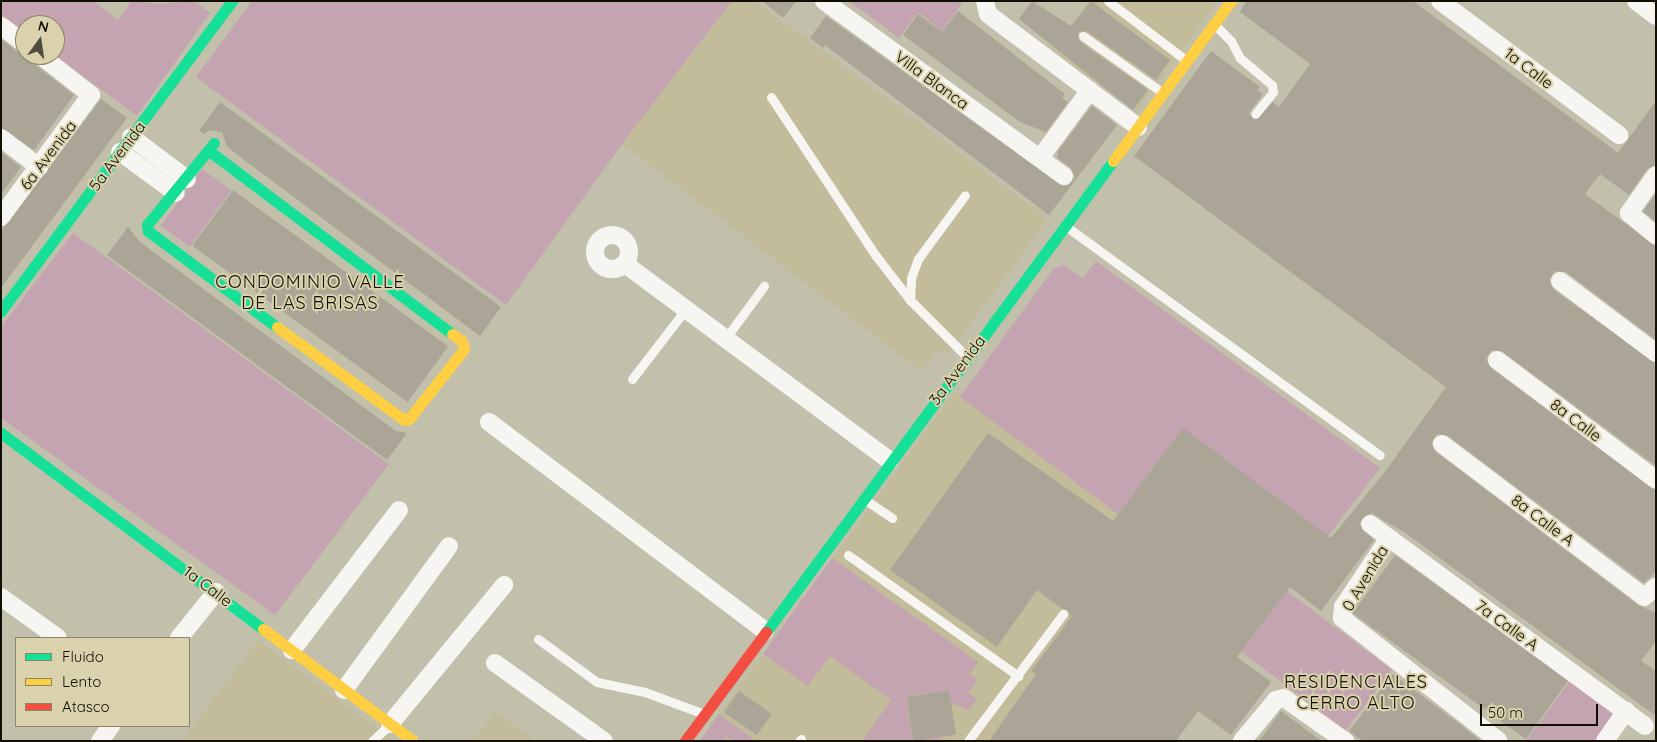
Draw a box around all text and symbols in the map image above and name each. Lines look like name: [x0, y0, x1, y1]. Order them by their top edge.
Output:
north arrow: [15, 15, 65, 65]
text: N: [36, 16, 51, 36]
street label: 1a Calle: [1501, 43, 1557, 93]
street label: Villa Blanca: [891, 47, 973, 113]
street label: 6a Avenida: [16, 116, 80, 194]
street label: 5a Avenida: [85, 117, 149, 195]
district label: CONDOMINIO VALLE DE LAS BRISAS: [213, 272, 407, 314]
street label: 3a Avenida: [925, 332, 989, 408]
street label: 8a Calle: [1547, 395, 1605, 445]
street label: 8a Calle A: [1508, 490, 1578, 550]
street label: 0 Avenida: [1338, 542, 1392, 614]
street label: 1a Calle: [180, 561, 236, 611]
street label: 7a Calle A: [1472, 596, 1542, 654]
legend: [15, 637, 190, 727]
text: Fluido: [62, 647, 104, 666]
text: Lento: [62, 672, 101, 691]
district label: RESIDENCIALES CERRO ALTO: [1282, 672, 1430, 714]
scale bar: [1482, 694, 1600, 726]
text: Atasco: [62, 697, 110, 716]
text: 50 m: [1488, 703, 1523, 722]

